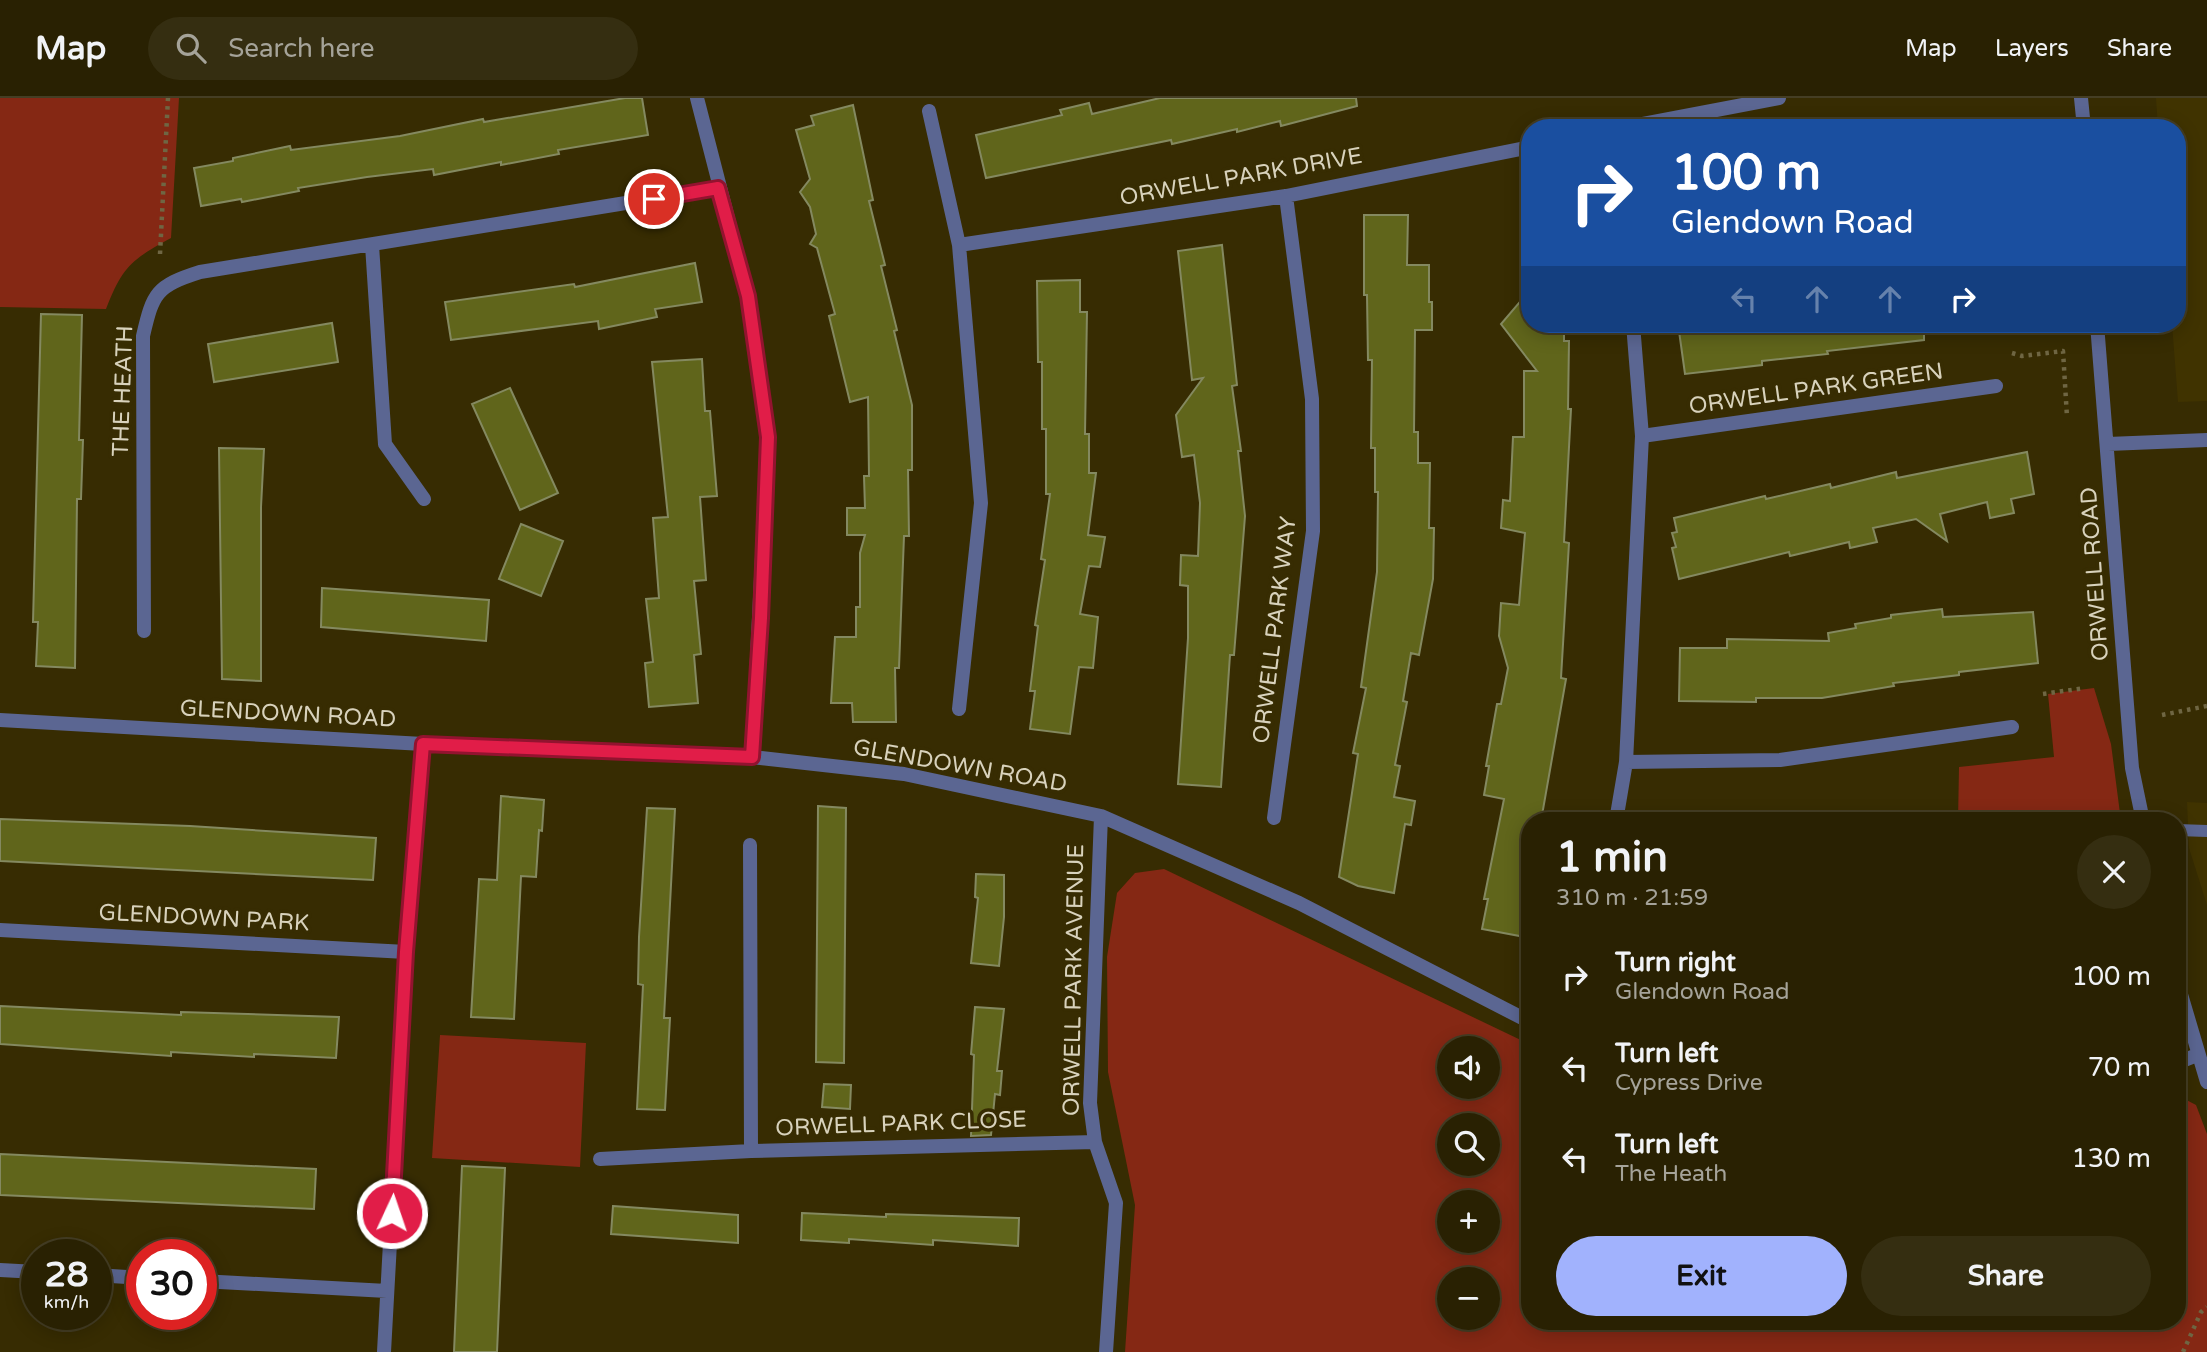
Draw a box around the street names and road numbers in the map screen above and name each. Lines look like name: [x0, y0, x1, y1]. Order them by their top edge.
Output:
street label: ORWELL PARK DRIVE: [1118, 142, 1364, 212]
street label: THE HEATH: [107, 325, 139, 457]
street label: ORWELL PARK GREEN: [1687, 357, 1945, 421]
street label: ORWELL ROAD: [2075, 486, 2115, 662]
street label: ORWELL PARK WAY: [1247, 515, 1303, 745]
street label: GLENDOWN ROAD: [179, 694, 397, 734]
street label: GLENDOWN ROAD: [851, 733, 1069, 799]
street label: ORWELL PARK AVENUE: [1058, 844, 1090, 1116]
street label: GLENDOWN PARK: [98, 899, 310, 937]
street label: ORWELL PARK CLOSE: [775, 1106, 1027, 1142]

